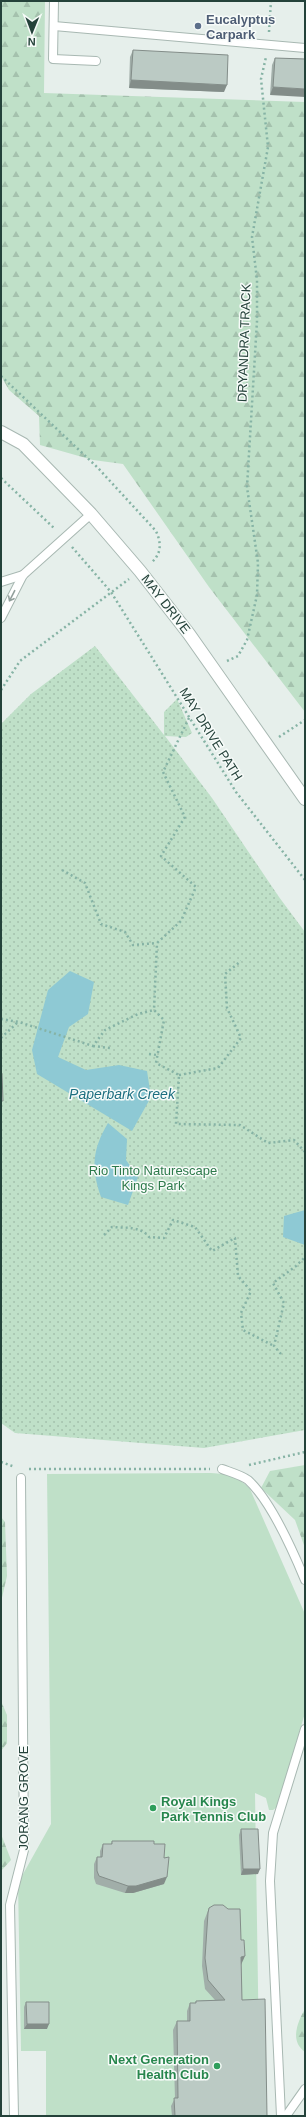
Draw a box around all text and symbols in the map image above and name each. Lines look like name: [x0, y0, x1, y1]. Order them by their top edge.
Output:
north arrow: [12, 12, 52, 52]
place label: Eucalyptus Carpark: [206, 12, 275, 42]
marker: Eucalyptus Carpark: [193, 21, 203, 31]
text: N: [28, 36, 36, 48]
street label: DRYANDRA TRACK: [234, 283, 254, 402]
street label: MAY DRIVE: [138, 572, 194, 637]
one-way arrow: [8, 590, 15, 602]
street label: MAY DRIVE PATH: [176, 685, 246, 783]
water label: Paperbark Creek: [69, 1086, 176, 1102]
park label: Rio Tinto Naturescape Kings Park: [89, 1163, 217, 1193]
street label: JORANG GROVE: [16, 1745, 31, 1850]
place label: Royal Kings Park Tennis Club: [161, 1794, 266, 1824]
marker: Royal Kings Park Tennis Club: [148, 1803, 158, 1813]
place label: Next Generation Health Club: [109, 2052, 209, 2082]
marker: Next Generation Health Club: [212, 2061, 222, 2071]

